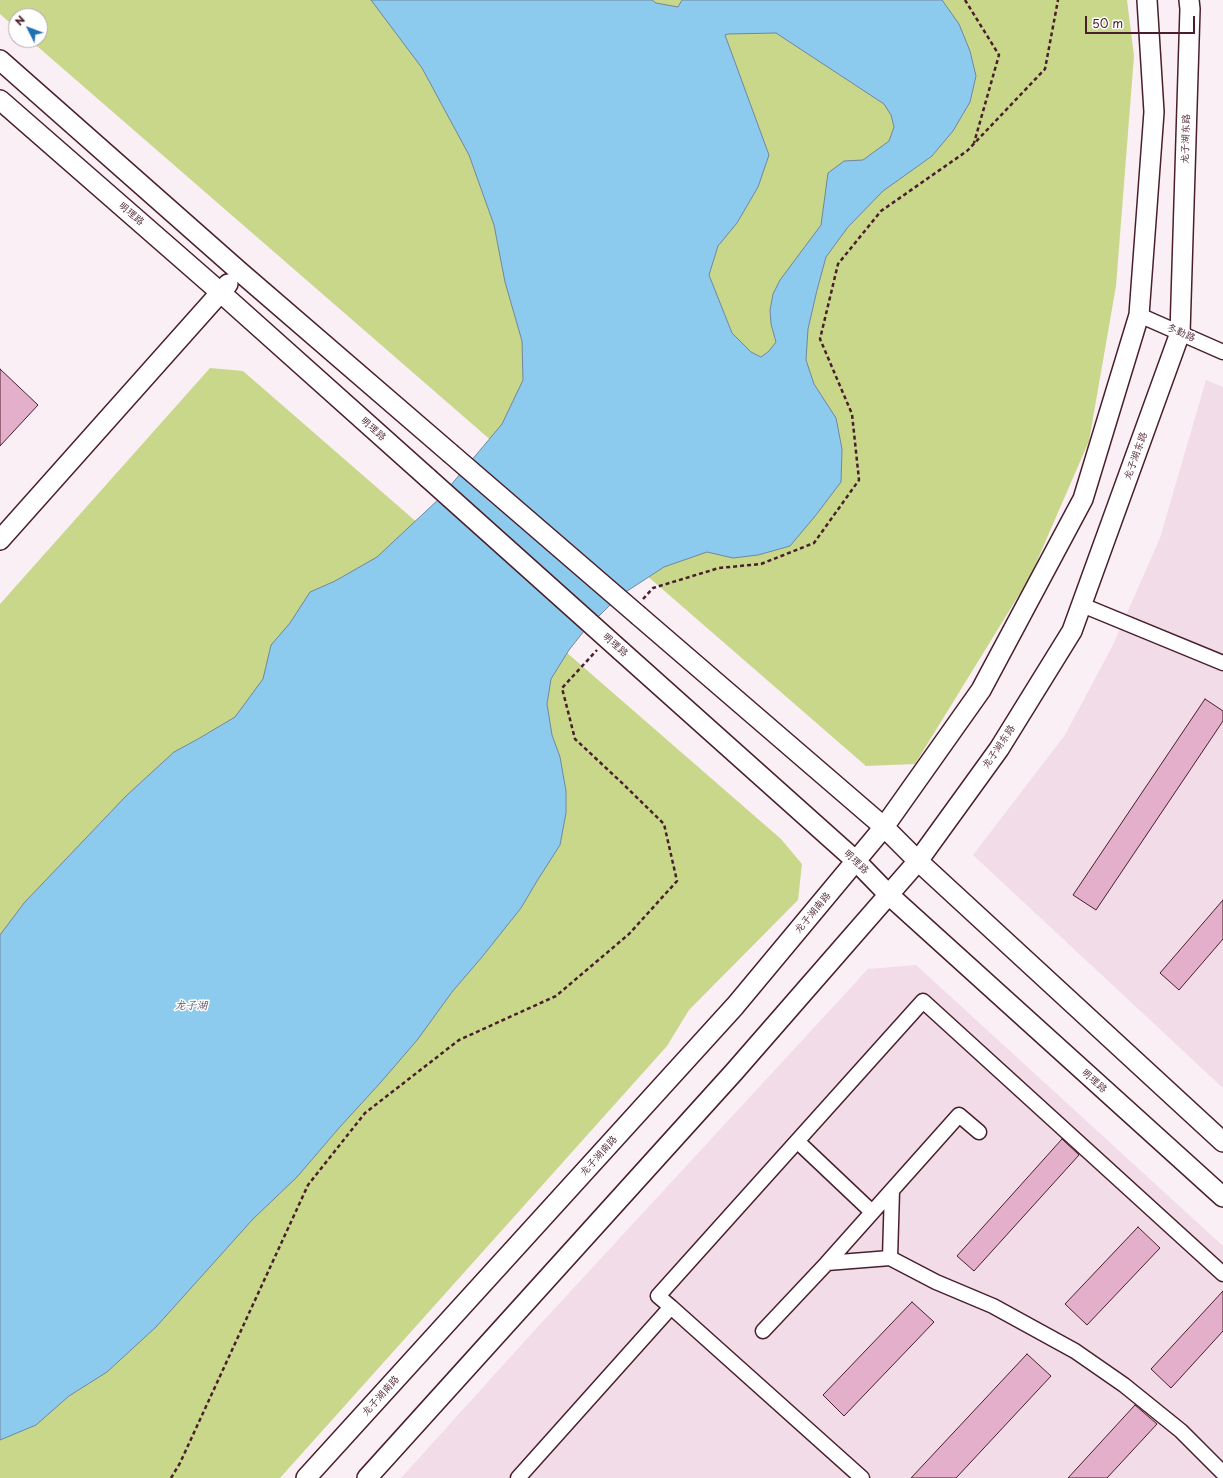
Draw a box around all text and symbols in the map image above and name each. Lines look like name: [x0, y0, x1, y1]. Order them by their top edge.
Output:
north arrow: [8, 8, 48, 48]
scale bar: [1087, 8, 1197, 34]
text: N: [10, 11, 29, 29]
text: 50 m: [1092, 14, 1123, 32]
street label: 龙子湖东路: [1179, 114, 1193, 164]
street label: 明理路: [116, 200, 146, 228]
street label: 冬勤路: [1165, 321, 1197, 345]
street label: 明理路: [358, 415, 388, 443]
street label: 龙子湖东路: [1122, 430, 1150, 482]
street label: 明理路: [600, 631, 630, 659]
street label: 龙子湖东路: [980, 723, 1018, 771]
street label: 明理路: [841, 847, 871, 877]
street label: 龙子湖南路: [792, 890, 834, 936]
water label: 龙子湖: [175, 999, 207, 1013]
street label: 明理路: [1079, 1067, 1109, 1095]
street label: 龙子湖南路: [578, 1133, 620, 1179]
street label: 龙子湖南路: [360, 1373, 402, 1419]

